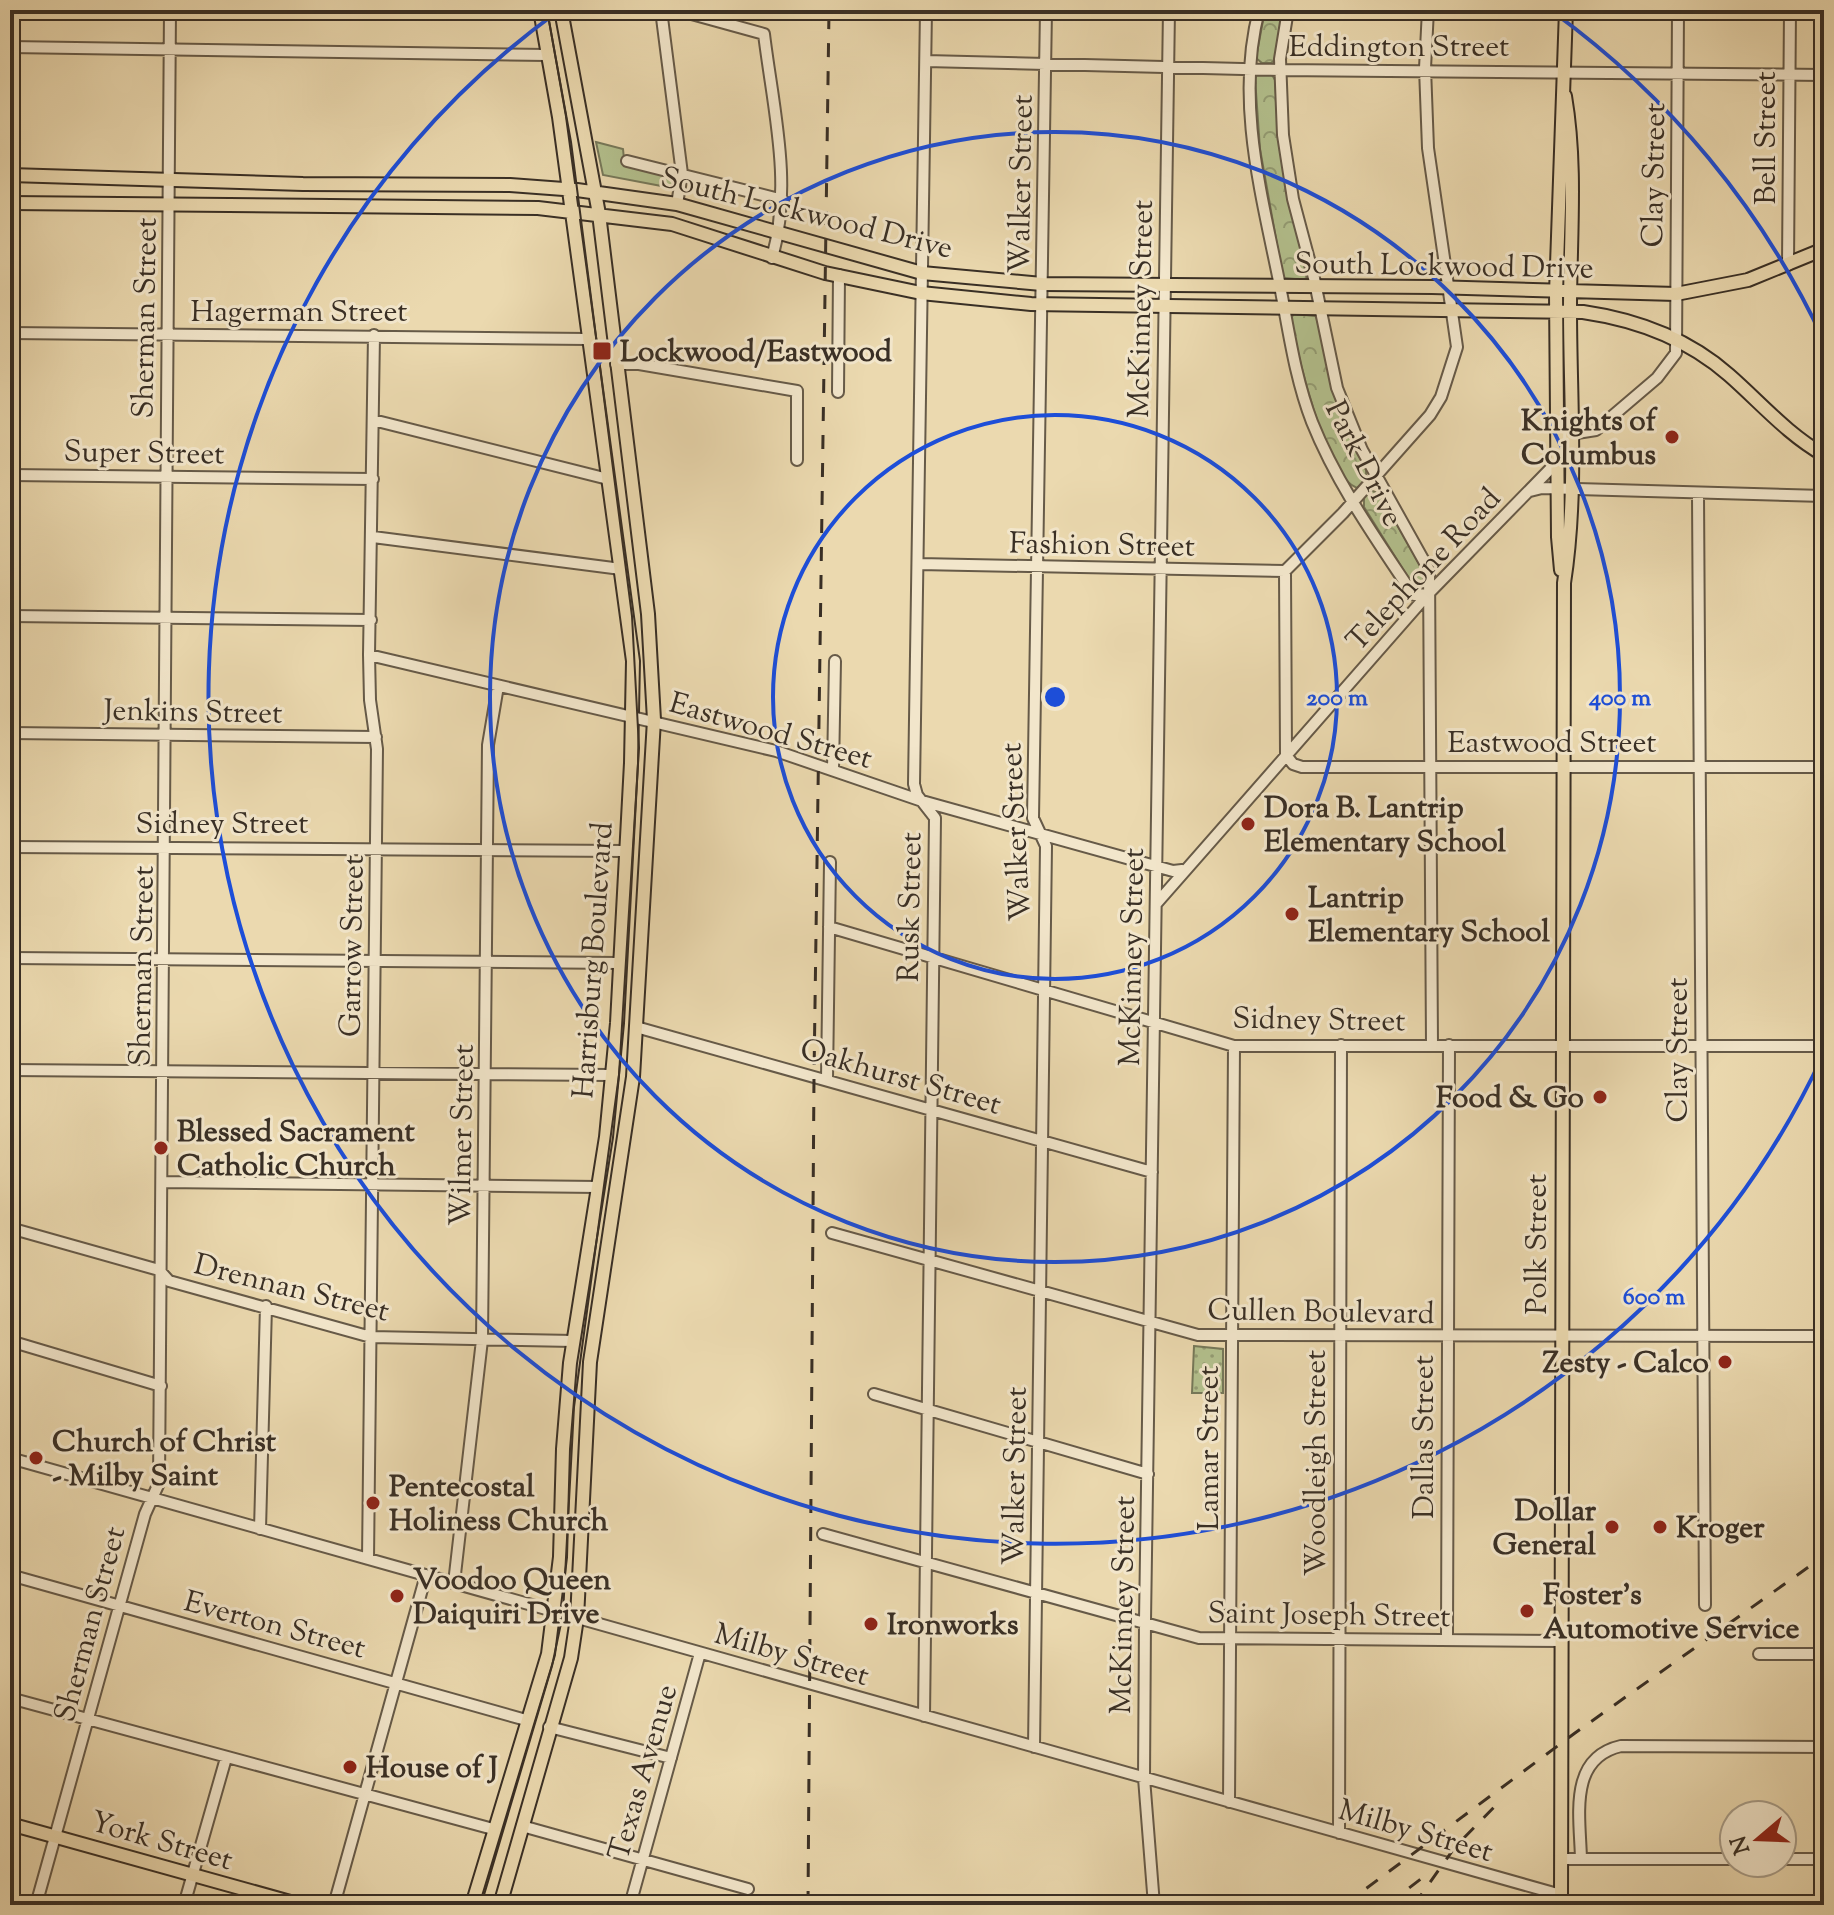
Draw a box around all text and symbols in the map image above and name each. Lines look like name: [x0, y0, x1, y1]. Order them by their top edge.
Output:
street label: Eddington Street: [1289, 27, 1509, 70]
street label: Bell Street: [1746, 71, 1789, 205]
street label: Walker Street: [999, 94, 1046, 274]
street label: Clay Street: [1633, 102, 1678, 248]
street label: South Lockwood Drive: [656, 157, 957, 272]
street label: McKinney Street: [1119, 199, 1166, 419]
street label: Sherman Street: [123, 217, 170, 419]
street label: South Lockwood Drive: [1294, 243, 1594, 292]
street label: Hagerman Street: [190, 292, 408, 335]
place label: Lockwood/Eastwood: [620, 332, 892, 375]
marker: Lockwood/Eastwood: [591, 340, 613, 362]
street label: Park Drive: [1313, 394, 1413, 534]
place label: Knights of Columbus: [1521, 401, 1658, 478]
marker: Knights of Columbus: [1663, 428, 1681, 446]
street label: Super Street: [63, 432, 225, 477]
street label: Telephone Road: [1338, 479, 1512, 662]
street label: Fashion Street: [1009, 523, 1195, 570]
text: 200 m: [1306, 682, 1368, 716]
text: 400 m: [1588, 682, 1651, 716]
street label: Eastwood Street: [664, 683, 877, 782]
centre of rings: [1041, 683, 1069, 711]
street label: Jenkins Street: [101, 690, 283, 737]
street label: Eastwood Street: [1447, 723, 1657, 766]
street label: Walker Street: [991, 741, 1044, 922]
place label: Dora B. Lantrip Elementary School: [1264, 788, 1507, 865]
street label: Sidney Street: [136, 804, 308, 847]
marker: Dora B. Lantrip Elementary School: [1239, 815, 1257, 833]
street label: Harrisburg Boulevard: [563, 820, 626, 1100]
street label: Rusk Street: [889, 832, 934, 982]
street label: McKinney Street: [1110, 847, 1157, 1067]
street label: Garrow Street: [330, 855, 377, 1038]
street label: Sherman Street: [120, 865, 167, 1067]
place label: Lantrip Elementary School: [1308, 878, 1551, 955]
marker: Lantrip Elementary School: [1283, 905, 1301, 923]
street label: Clay Street: [1658, 978, 1701, 1122]
street label: Sidney Street: [1232, 998, 1406, 1045]
street label: Oakhurst Street: [795, 1029, 1006, 1128]
street label: Wilmer Street: [440, 1044, 487, 1226]
place label: Food & Go: [1436, 1078, 1584, 1121]
marker: Food & Go: [1591, 1088, 1609, 1106]
place label: Blessed Sacrament Catholic Church: [177, 1112, 416, 1189]
marker: Blessed Sacrament Catholic Church: [152, 1139, 170, 1157]
street label: Polk Street: [1517, 1174, 1560, 1314]
street label: Drennan Street: [189, 1244, 394, 1334]
text: 600 m: [1623, 1281, 1685, 1315]
street label: Cullen Boulevard: [1207, 1290, 1435, 1337]
place label: Zesty - Calco: [1543, 1343, 1709, 1386]
street label: Woodleigh Street: [1296, 1350, 1339, 1576]
marker: Zesty - Calco: [1716, 1353, 1734, 1371]
street label: Dallas Street: [1404, 1355, 1447, 1519]
street label: Lamar Street: [1189, 1365, 1232, 1531]
street label: Walker Street: [993, 1386, 1040, 1566]
place label: Church of Christ - Milby Saint: [52, 1422, 277, 1499]
marker: Church of Christ - Milby Saint: [27, 1449, 45, 1467]
place label: Pentecostal Holiness Church: [389, 1467, 609, 1544]
place label: Dollar General: [1493, 1491, 1597, 1568]
marker: Pentecostal Holiness Church: [364, 1494, 382, 1512]
street label: McKinney Street: [1101, 1495, 1148, 1715]
place label: Kroger: [1676, 1508, 1765, 1551]
marker: Dollar General: [1603, 1518, 1621, 1536]
marker: Kroger: [1651, 1518, 1669, 1536]
street label: Sherman Street: [45, 1522, 138, 1727]
place label: Voodoo Queen Daiquiri Drive: [413, 1560, 611, 1637]
place label: Foster's Automotive Service: [1543, 1575, 1800, 1652]
street label: Everton Street: [179, 1582, 370, 1671]
marker: Voodoo Queen Daiquiri Drive: [388, 1587, 406, 1605]
street label: Saint Joseph Street: [1207, 1593, 1451, 1640]
marker: Foster's Automotive Service: [1518, 1602, 1536, 1620]
place label: Ironworks: [887, 1605, 1019, 1648]
street label: Milby Street: [709, 1614, 874, 1699]
marker: Ironworks: [862, 1615, 880, 1633]
street label: Texas Avenue: [599, 1680, 690, 1866]
place label: House of J: [366, 1748, 498, 1791]
marker: House of J: [341, 1758, 359, 1776]
street label: Milby Street: [1333, 1790, 1498, 1875]
north arrow: [1718, 1799, 1798, 1879]
street label: York Street: [85, 1802, 237, 1883]
text: N: [1724, 1831, 1760, 1858]

